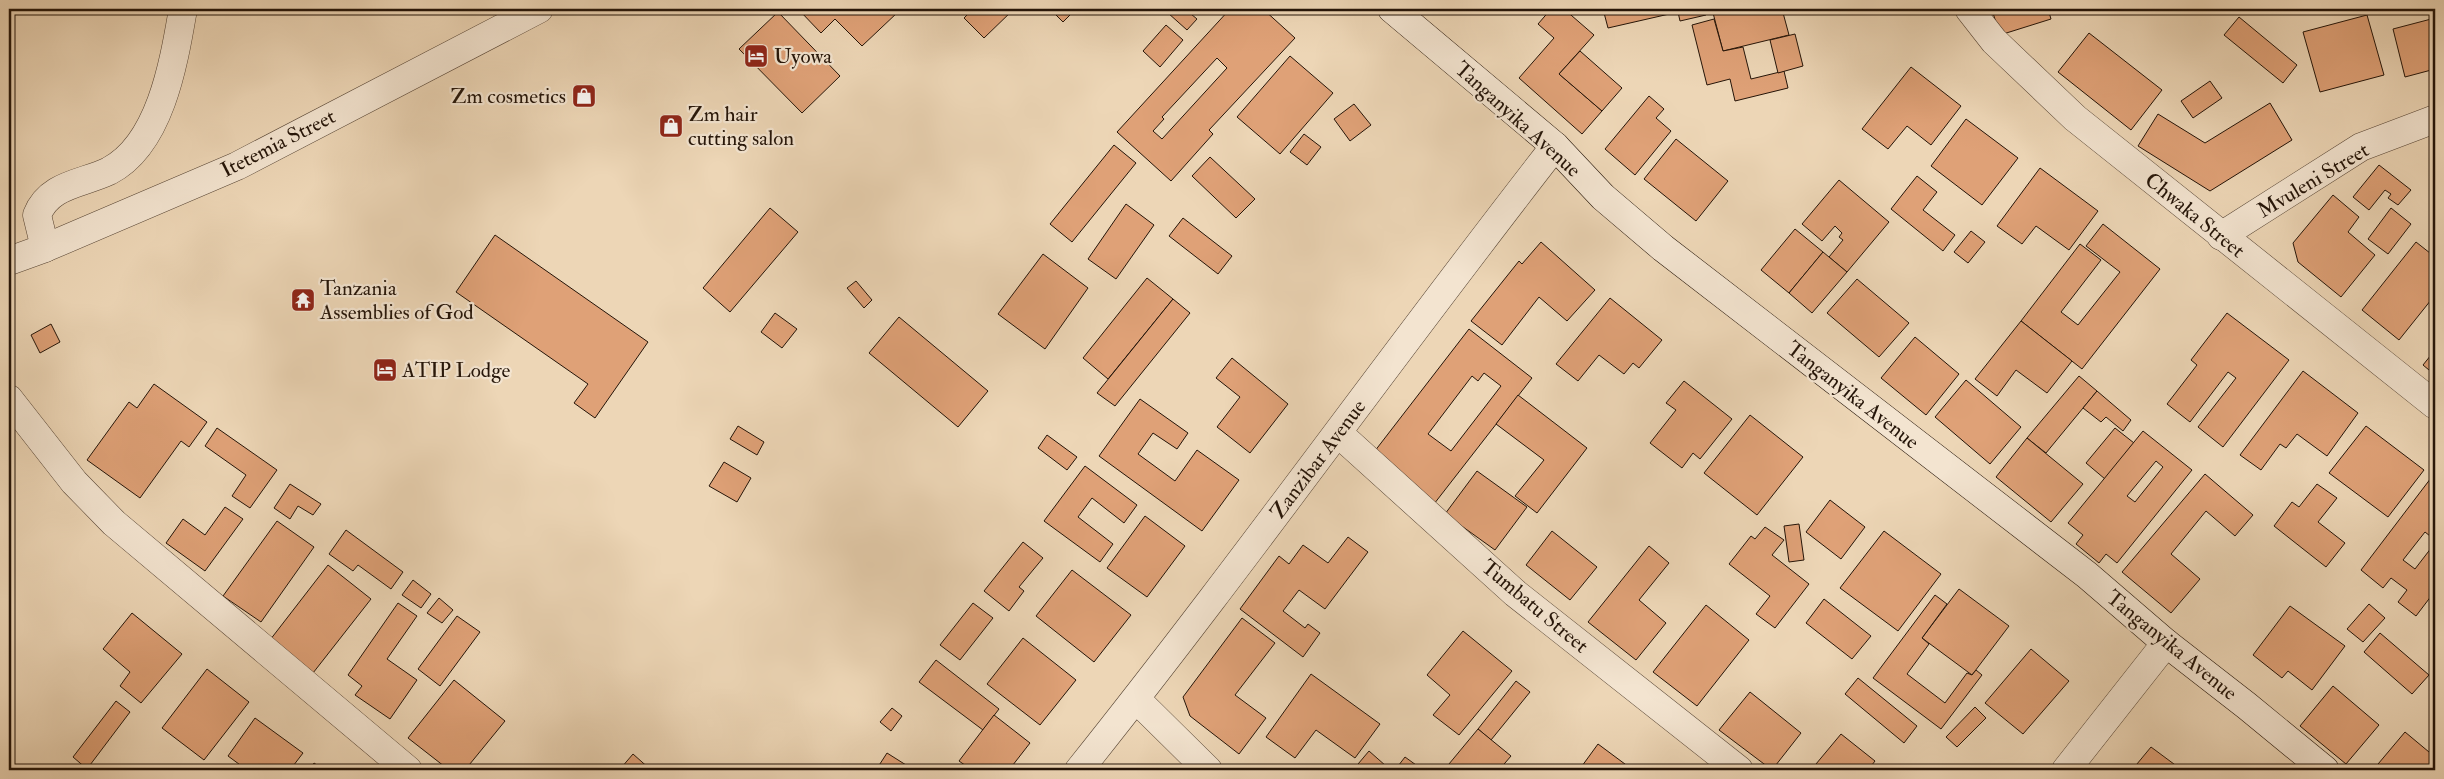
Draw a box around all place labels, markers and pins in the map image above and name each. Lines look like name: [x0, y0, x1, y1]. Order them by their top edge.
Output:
hotel icon: Uyowa: [743, 43, 769, 69]
place label: Uyowa: [774, 43, 832, 70]
place label: Zm cosmetics: [451, 83, 566, 110]
shop icon: Zm cosmetics: [571, 83, 597, 109]
place label: Zm hair cutting salon: [688, 101, 794, 152]
shop icon: Zm hair cutting salon: [658, 113, 684, 139]
place label: Tanzania Assemblies of God: [319, 275, 474, 326]
temple icon: Tanzania Assemblies of God: [290, 287, 316, 313]
hotel icon: ATIP Lodge: [372, 357, 398, 383]
place label: ATIP Lodge: [401, 357, 511, 384]

